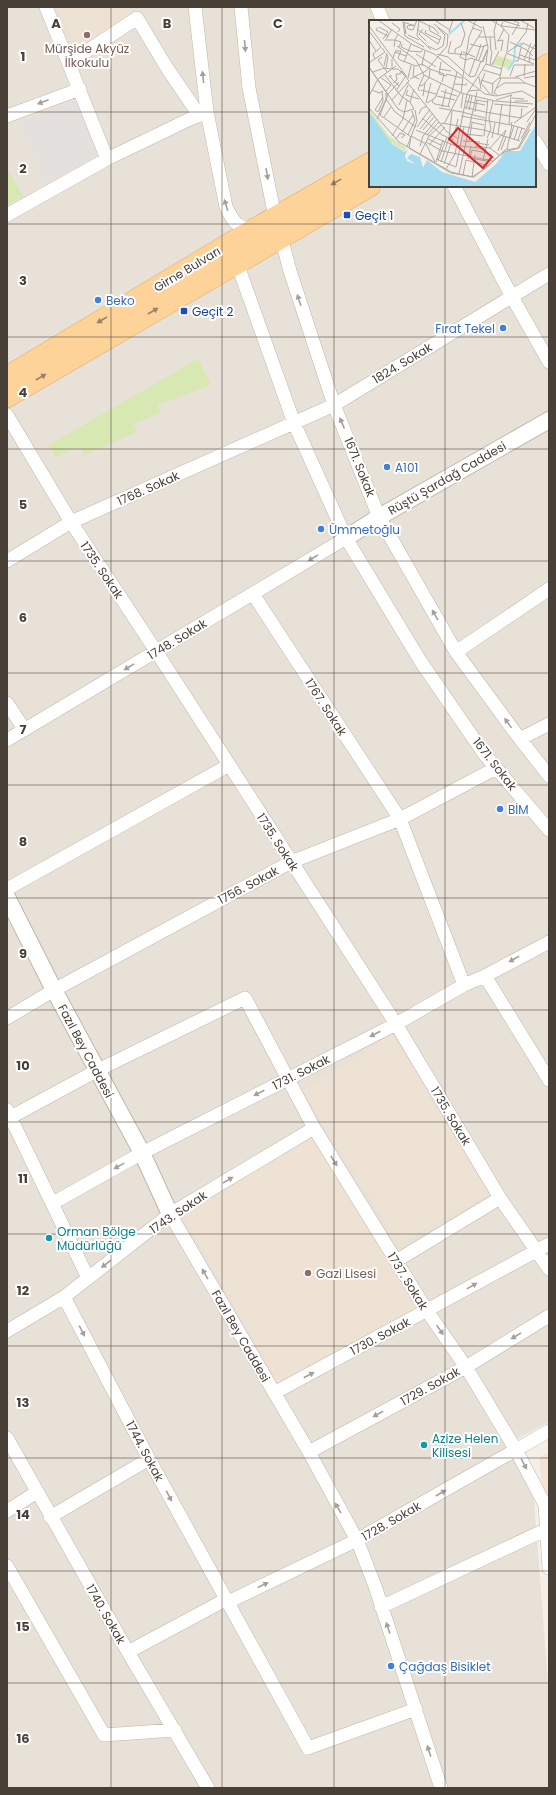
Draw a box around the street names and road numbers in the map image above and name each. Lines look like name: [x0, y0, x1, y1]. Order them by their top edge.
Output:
street label: Girne Bulvarı: [150, 242, 224, 296]
street label: 1824. Sokak: [369, 338, 436, 387]
street label: 1671. Sokak: [340, 435, 380, 500]
street label: Rüştü Şardağ Caddesi: [385, 437, 509, 519]
street label: 1768. Sokak: [114, 466, 183, 509]
street label: 1735. Sokak: [77, 538, 128, 603]
street label: 1748. Sokak: [144, 614, 211, 663]
street label: 1767. Sokak: [301, 675, 351, 740]
street label: 1671. Sokak: [469, 734, 522, 795]
street label: 1735. Sokak: [253, 810, 304, 875]
street label: 1756. Sokak: [215, 862, 282, 908]
street label: Fazıl Bey Caddesi: [54, 1001, 118, 1101]
street label: 1731. Sokak: [269, 1050, 333, 1094]
street label: 1735. Sokak: [427, 1083, 476, 1149]
street label: 1743. Sokak: [146, 1186, 211, 1237]
street label: 1737. Sokak: [384, 1249, 433, 1314]
street label: Fazıl Bey Caddesi: [208, 1287, 274, 1385]
street label: 1730. Sokak: [347, 1313, 414, 1359]
street label: 1729. Sokak: [397, 1362, 464, 1409]
street label: 1744. Sokak: [122, 1418, 168, 1485]
street label: 1728. Sokak: [358, 1497, 424, 1545]
street label: 1740. Sokak: [82, 1581, 130, 1648]

